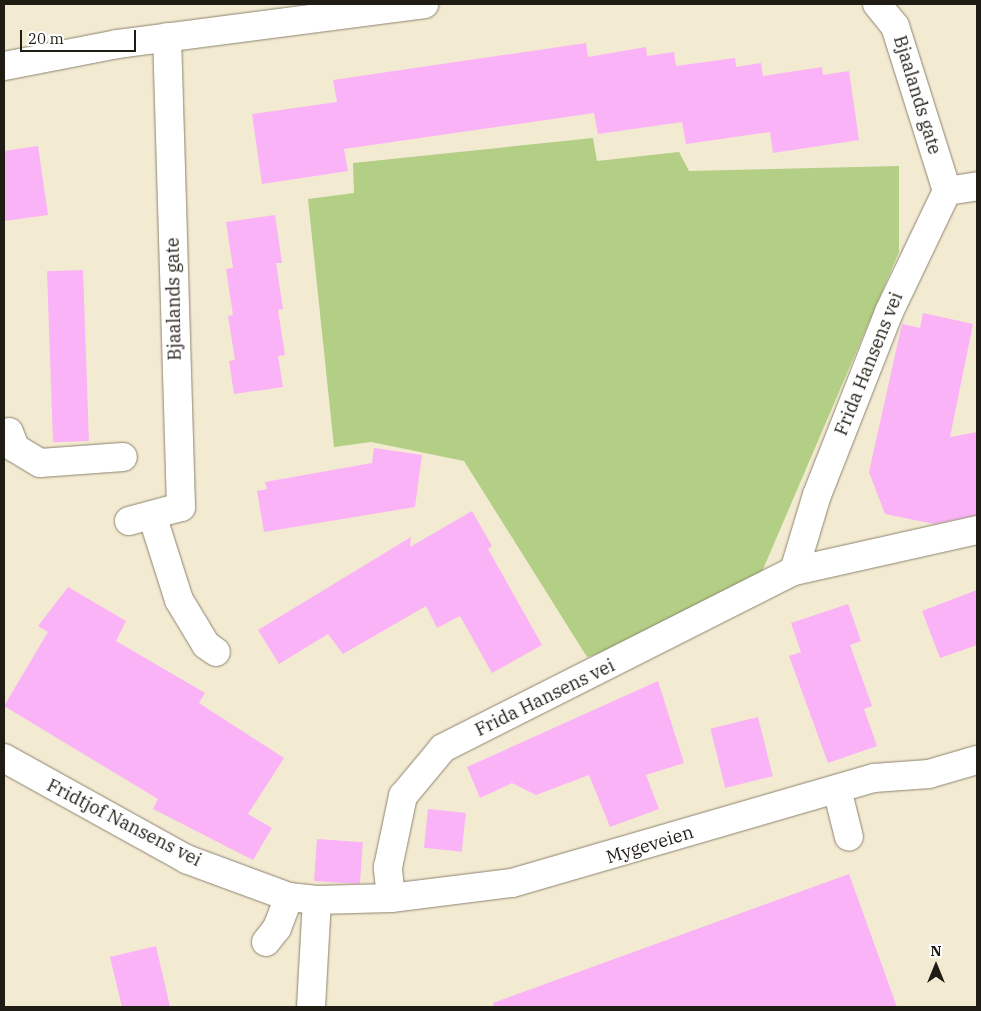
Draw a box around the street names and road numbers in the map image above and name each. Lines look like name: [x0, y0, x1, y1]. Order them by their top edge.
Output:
street label: Bjaalands gate: [889, 33, 945, 157]
street label: Bjaalands gate: [162, 237, 186, 361]
street label: Frida Hansens vei: [830, 289, 908, 439]
street label: Frida Hansens vei: [472, 655, 618, 741]
street label: Fridtjof Nansens vei: [43, 775, 205, 871]
street label: Mygeveien: [604, 821, 696, 869]

